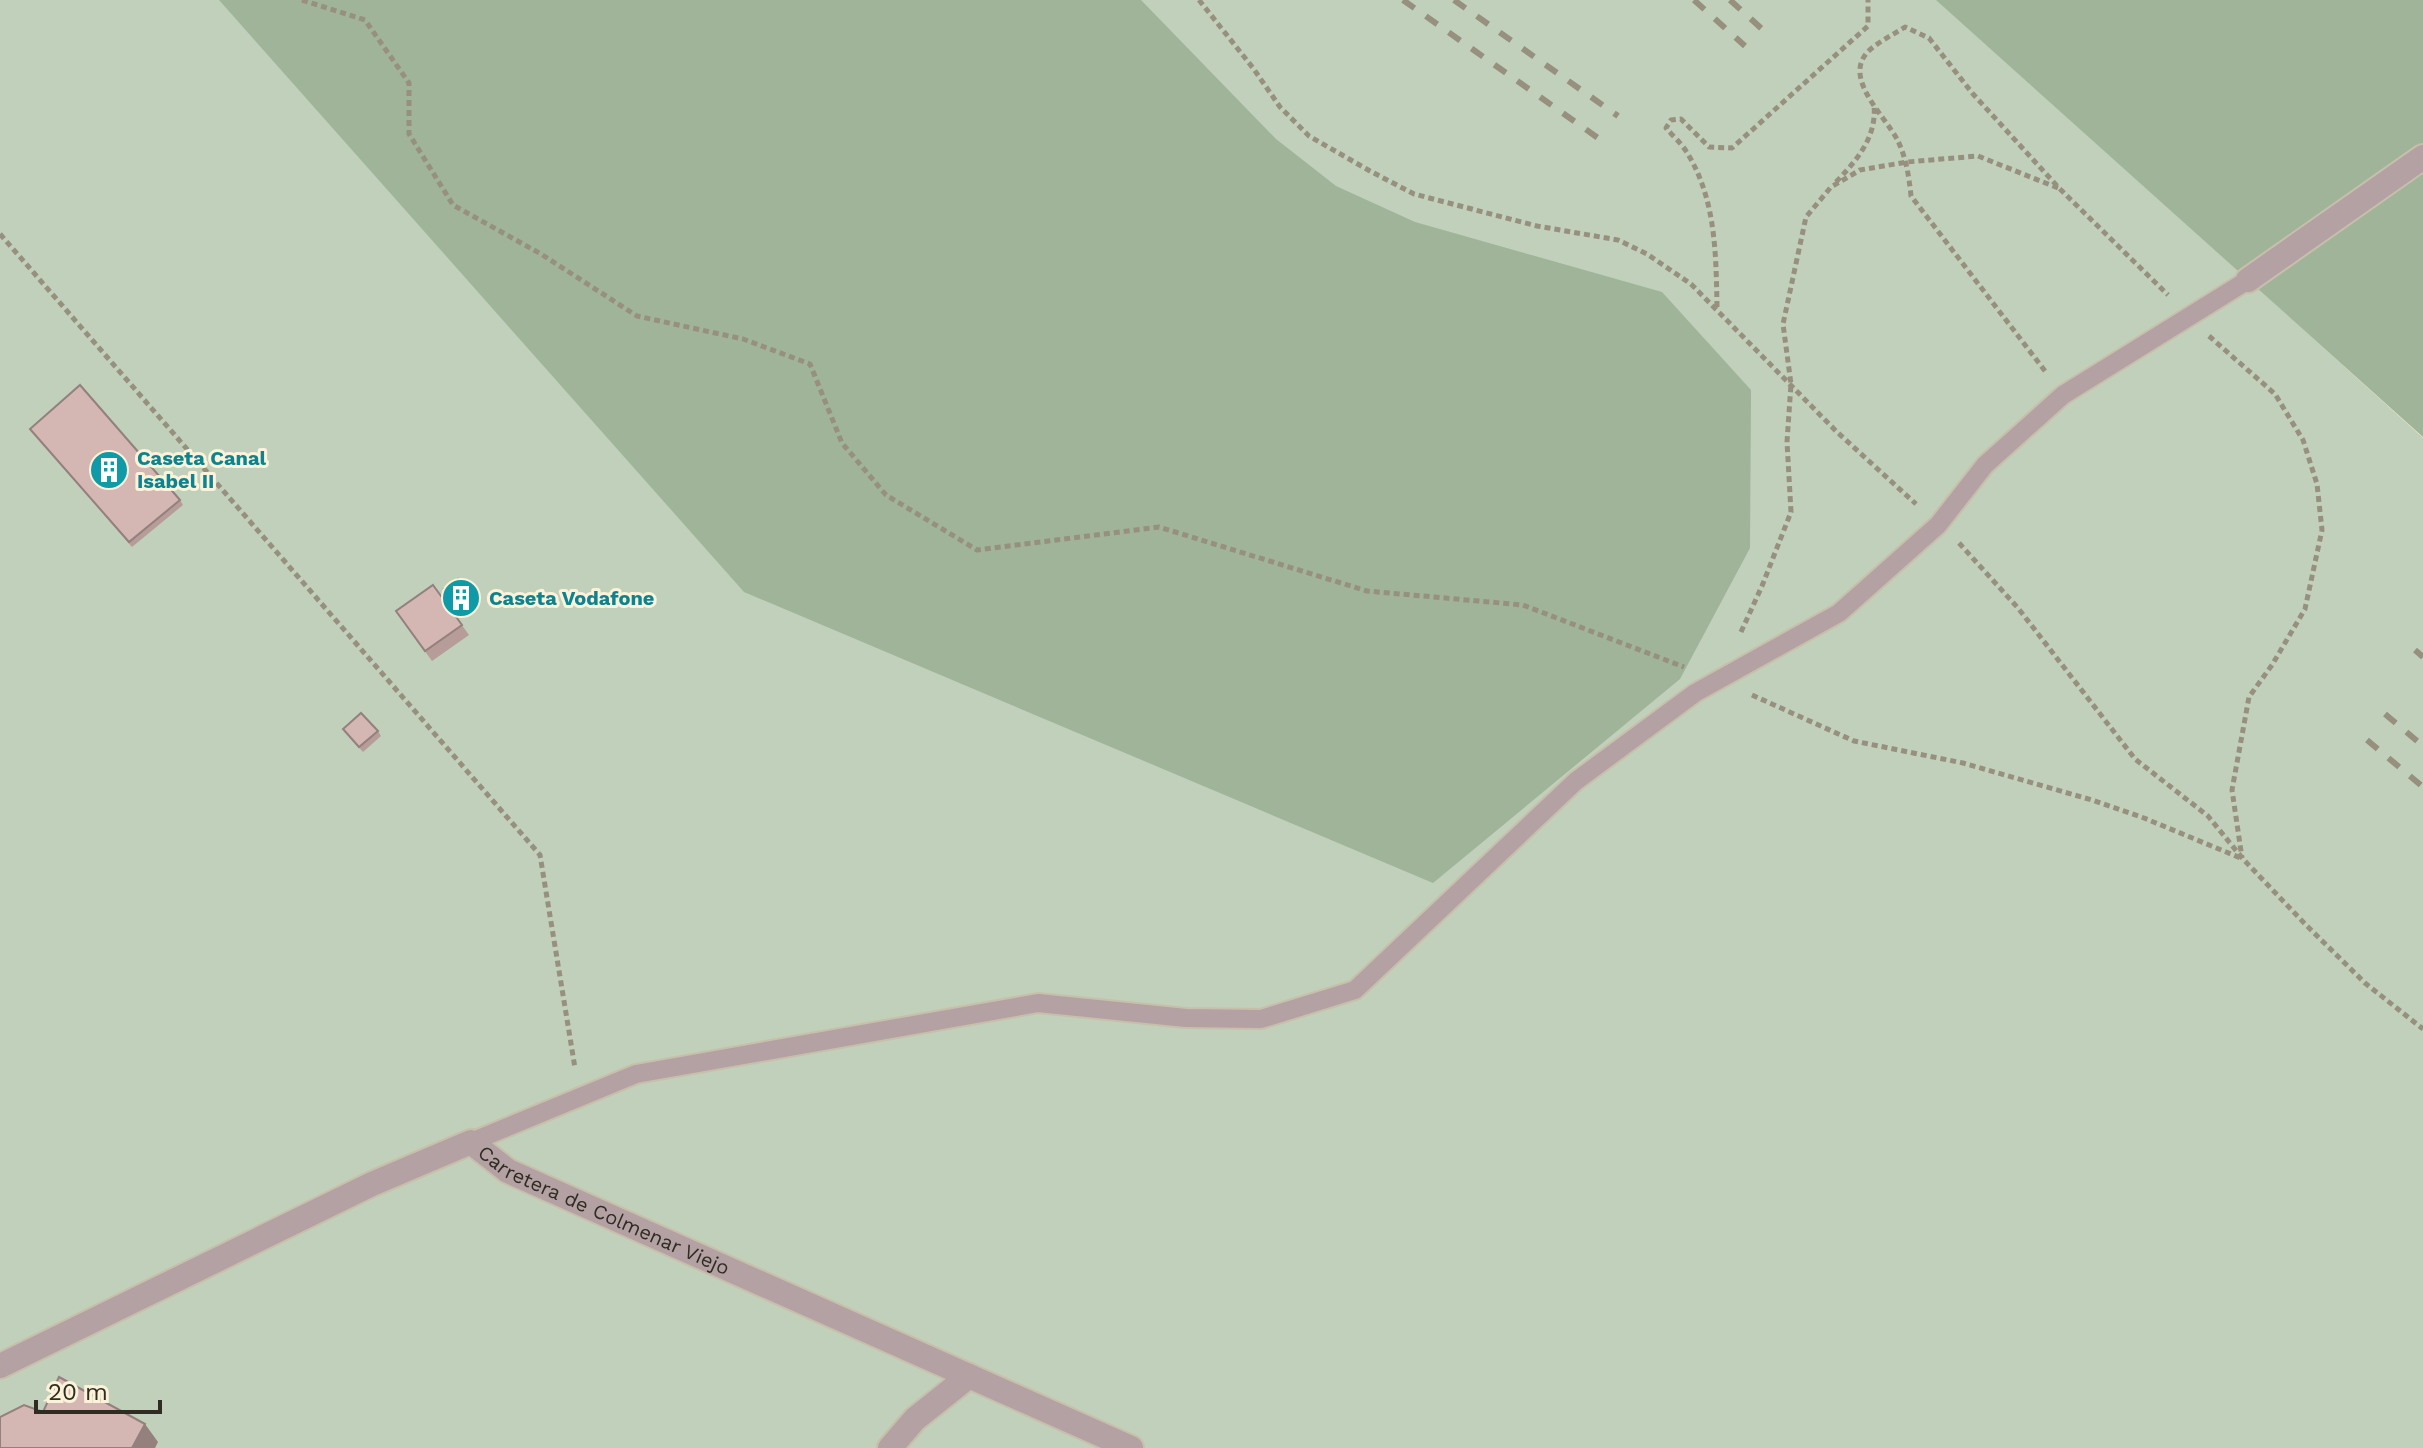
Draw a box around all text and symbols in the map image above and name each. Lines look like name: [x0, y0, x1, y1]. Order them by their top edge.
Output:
place label: Caseta Canal Isabel II: [137, 446, 266, 493]
building icon: Caseta Canal Isabel II: [88, 449, 130, 491]
building icon: Caseta Vodafone: [440, 577, 482, 619]
place label: Caseta Vodafone: [489, 586, 654, 610]
street label: Carretera de Colmenar Viejo: [473, 1140, 733, 1280]
scale bar: [36, 1364, 160, 1414]
text: 20 m: [48, 1378, 108, 1406]

